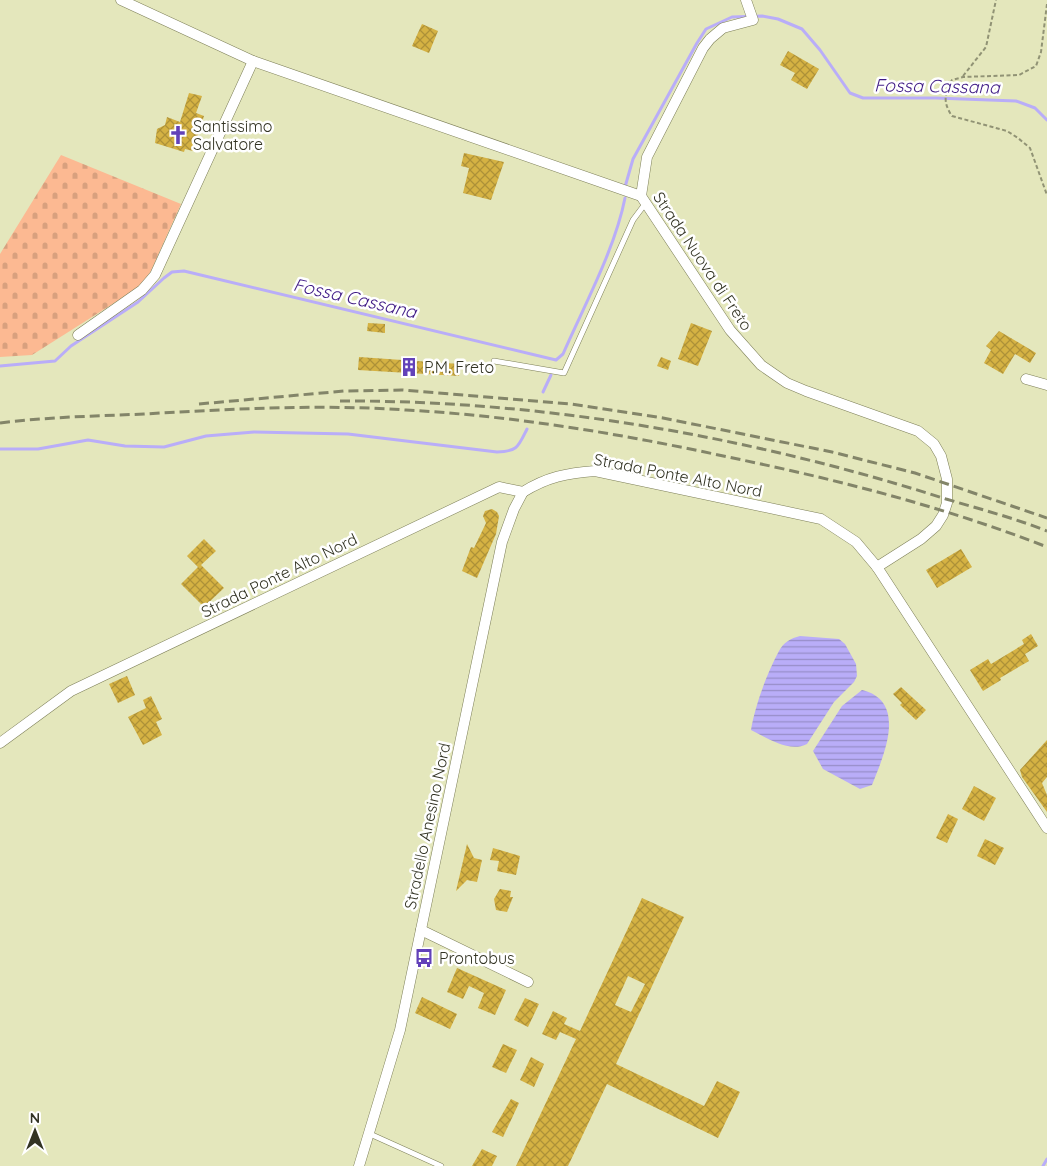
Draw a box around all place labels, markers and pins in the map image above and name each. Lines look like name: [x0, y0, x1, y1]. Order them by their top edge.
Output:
place label: Santissimo Salvatore: [193, 116, 272, 154]
church icon: Santissimo Salvatore: [167, 124, 189, 146]
building icon: P.M. Freto: [398, 356, 420, 378]
place label: P.M. Freto: [424, 357, 494, 377]
bus stop icon: Prontobus: [413, 947, 435, 969]
place label: Prontobus: [439, 948, 515, 968]

